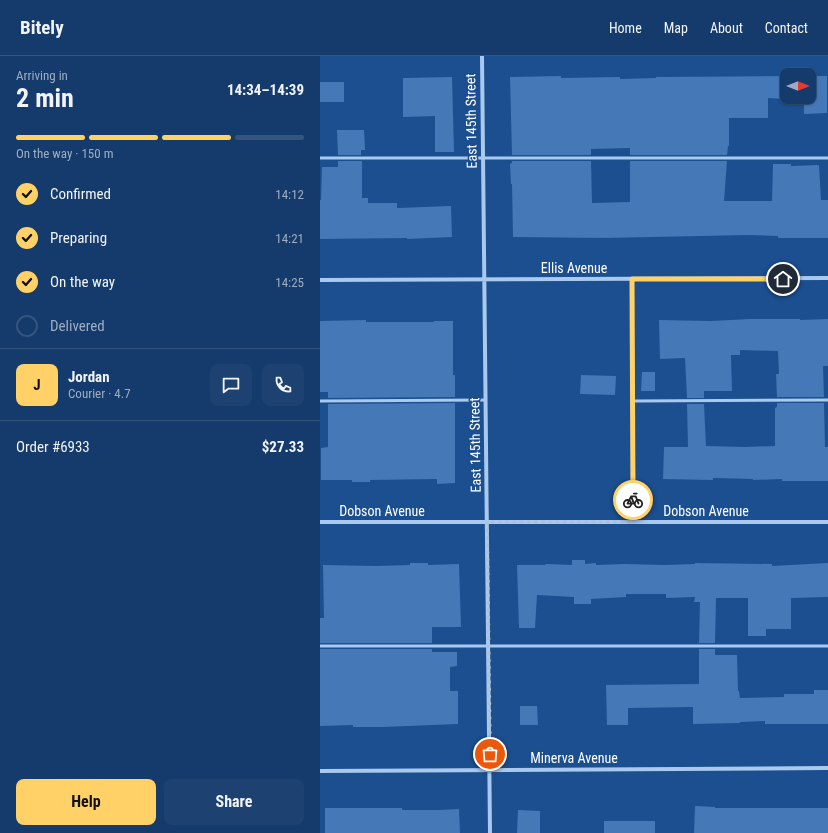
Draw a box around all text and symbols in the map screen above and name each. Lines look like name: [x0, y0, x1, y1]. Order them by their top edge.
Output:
text: Bitely: [20, 16, 64, 39]
text: Home: [609, 20, 642, 36]
text: Map: [664, 20, 688, 36]
text: About: [710, 20, 743, 36]
text: Contact: [765, 20, 808, 36]
text: Arriving in: [16, 68, 68, 83]
north arrow: [780, 68, 816, 104]
map controls: [780, 68, 816, 104]
street label: East 145th Street: [462, 73, 480, 169]
text: 14:34–14:39: [227, 81, 304, 99]
text: 2 min: [16, 83, 74, 113]
text: On the way · 150 m: [16, 146, 113, 161]
icon: check: [16, 183, 38, 205]
text: Confirmed: [50, 185, 111, 203]
text: 14:12: [275, 187, 304, 202]
icon: check: [16, 227, 38, 249]
text: Preparing: [50, 229, 107, 247]
text: 14:21: [275, 231, 304, 246]
street label: Ellis Avenue: [541, 260, 608, 276]
pin: [766, 262, 800, 296]
icon: home: [772, 268, 794, 290]
icon: check: [16, 271, 38, 293]
text: On the way: [50, 273, 115, 291]
text: 14:25: [275, 275, 304, 290]
text: Delivered: [50, 317, 105, 335]
button: chat: [210, 364, 252, 406]
button: phone: [262, 364, 304, 406]
text: Jordan: [68, 368, 110, 386]
text: J: [33, 376, 41, 394]
text: Courier · 4.7: [68, 386, 131, 401]
street label: East 145th Street: [466, 397, 484, 493]
text: Order #6933: [16, 438, 90, 456]
text: $27.33: [262, 438, 304, 456]
courier: [613, 480, 653, 520]
icon: bike: [622, 489, 644, 511]
street label: Dobson Avenue: [339, 503, 425, 519]
street label: Dobson Avenue: [663, 503, 749, 519]
pin: [473, 737, 507, 771]
icon: bag: [479, 743, 501, 765]
street label: Minerva Avenue: [530, 750, 618, 766]
button: Help: [16, 779, 156, 825]
button: Share: [164, 779, 304, 825]

